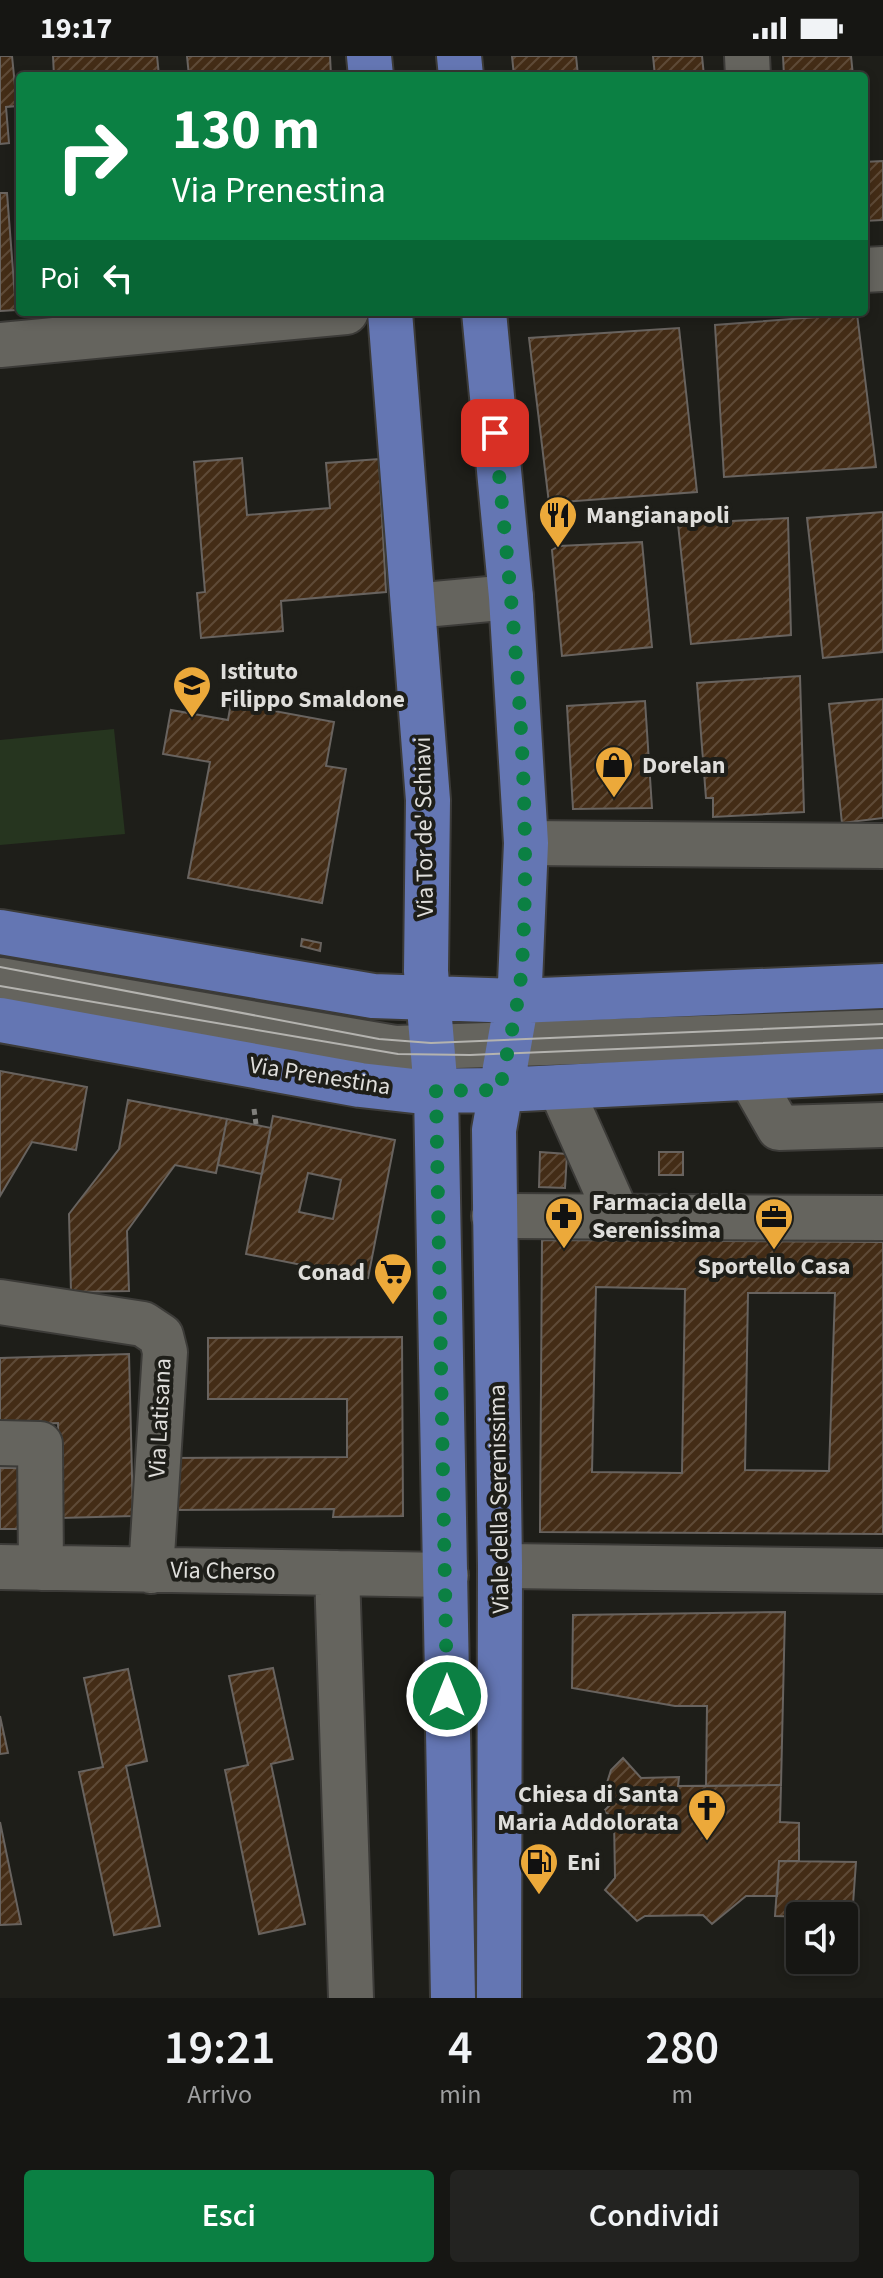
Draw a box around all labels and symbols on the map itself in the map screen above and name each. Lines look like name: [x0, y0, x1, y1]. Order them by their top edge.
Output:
pin: [461, 399, 529, 467]
restaurant icon: Mangianapoli: [537, 494, 579, 549]
place label: Mangianapoli: [586, 498, 730, 533]
place label: Istituto Filippo Smaldone: [220, 654, 405, 717]
school or university icon: Istituto Filippo Smaldone: [171, 664, 213, 719]
street label: Via Tor de' Schiavi: [405, 736, 443, 918]
shop icon: Dorelan: [593, 744, 635, 799]
place label: Dorelan: [642, 748, 726, 783]
street label: Via Prenestina: [247, 1048, 393, 1104]
place label: Farmacia della Serenissima: [592, 1185, 747, 1248]
pharmacy icon: Farmacia della Serenissima: [543, 1195, 585, 1250]
office icon: Sportello Casa: [753, 1196, 795, 1251]
place label: Sportello Casa: [698, 1249, 850, 1284]
supermarket icon: Conad: [372, 1251, 414, 1306]
place label: Conad: [298, 1255, 365, 1290]
street label: Via Latisana: [139, 1357, 181, 1479]
street label: Viale della Serenissima: [480, 1384, 518, 1614]
street label: Via Cherso: [170, 1553, 276, 1589]
position arrow: [405, 1654, 489, 1738]
place label: Chiesa di Santa Maria Addolorata: [497, 1777, 679, 1840]
church icon: Chiesa di Santa Maria Addolorata: [686, 1787, 728, 1842]
fuel station icon: Eni: [518, 1841, 560, 1896]
place label: Eni: [567, 1845, 601, 1880]

